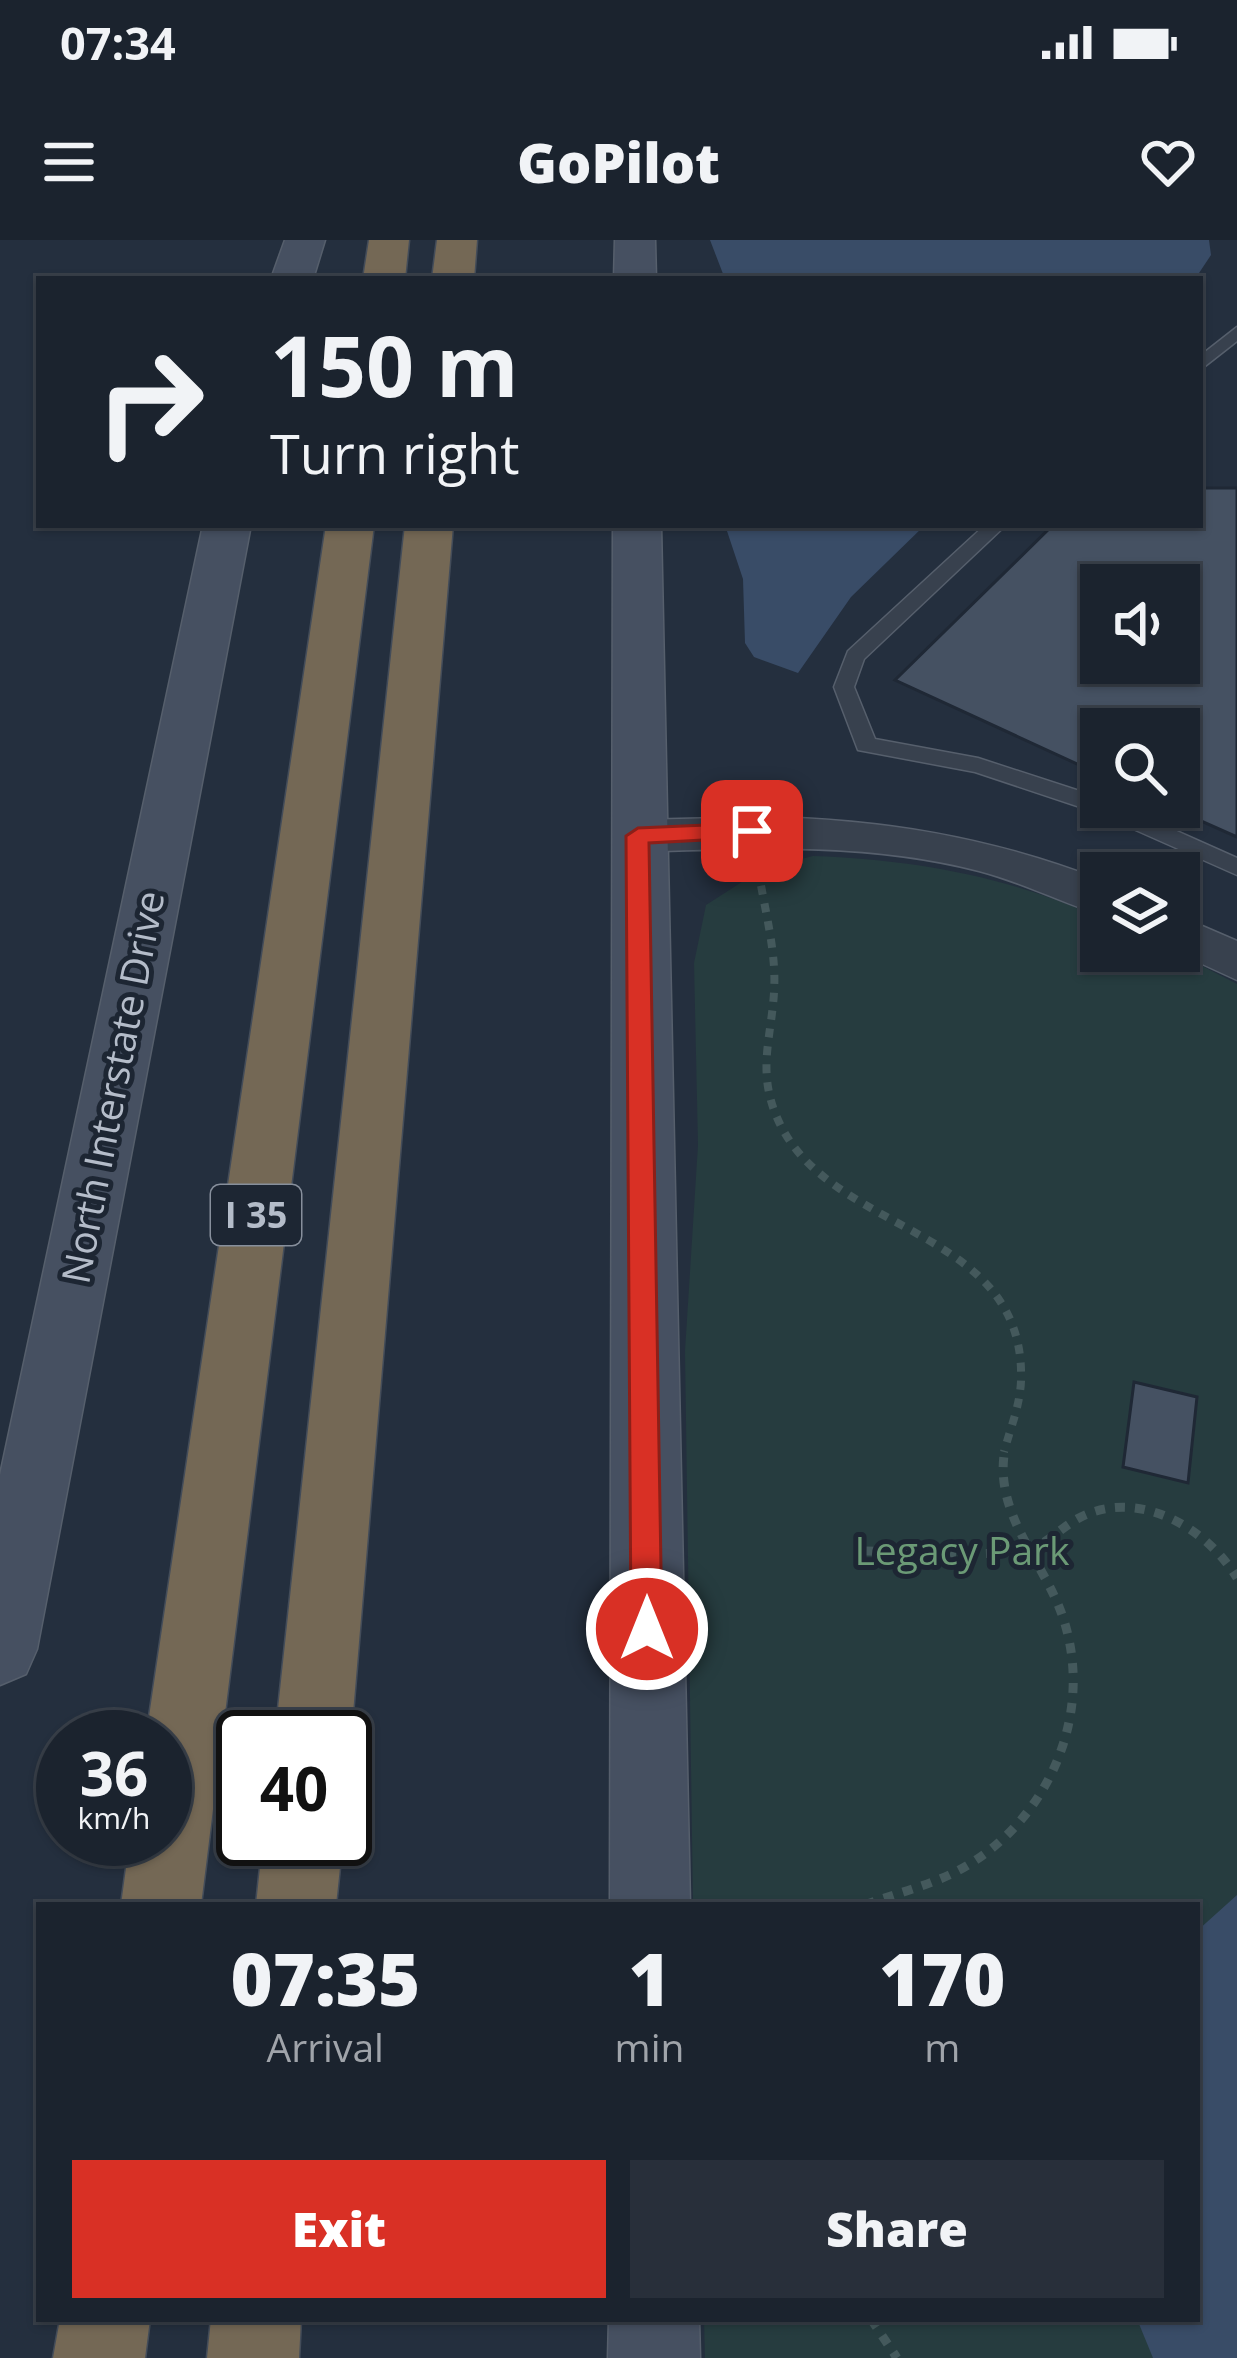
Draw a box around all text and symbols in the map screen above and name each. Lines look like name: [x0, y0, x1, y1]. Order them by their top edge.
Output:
text: 07:34: [60, 12, 176, 73]
text: GoPilot: [517, 125, 720, 199]
icon: menu: [36, 129, 102, 195]
icon: heart: [1135, 129, 1201, 195]
text: 150 m: [270, 307, 518, 422]
icon: right: [72, 324, 228, 480]
text: Turn right: [270, 416, 519, 490]
map controls: [1080, 564, 1200, 972]
button: sound: [1080, 564, 1200, 684]
button: search: [1080, 708, 1200, 828]
pin: [701, 780, 803, 882]
icon: arrive: [719, 798, 785, 864]
button: layers: [1080, 852, 1200, 972]
street label: North Interstate Drive: [47, 886, 176, 1288]
road number: I 35: [211, 1185, 301, 1245]
park label: Legacy Park: [854, 1523, 1070, 1576]
position arrow: [584, 1566, 710, 1692]
speed limit sign: 40: [216, 1710, 372, 1866]
text: 36: [80, 1732, 148, 1814]
text: km/h: [78, 1797, 150, 1838]
text: 07:35: [231, 1929, 420, 2027]
text: 1: [628, 1929, 671, 2027]
text: 170: [879, 1929, 1006, 2027]
text: Arrival: [267, 2020, 384, 2073]
text: min: [615, 2020, 684, 2073]
text: m: [924, 2020, 960, 2073]
button: Exit: [72, 2160, 606, 2298]
button: Share: [630, 2160, 1164, 2298]

